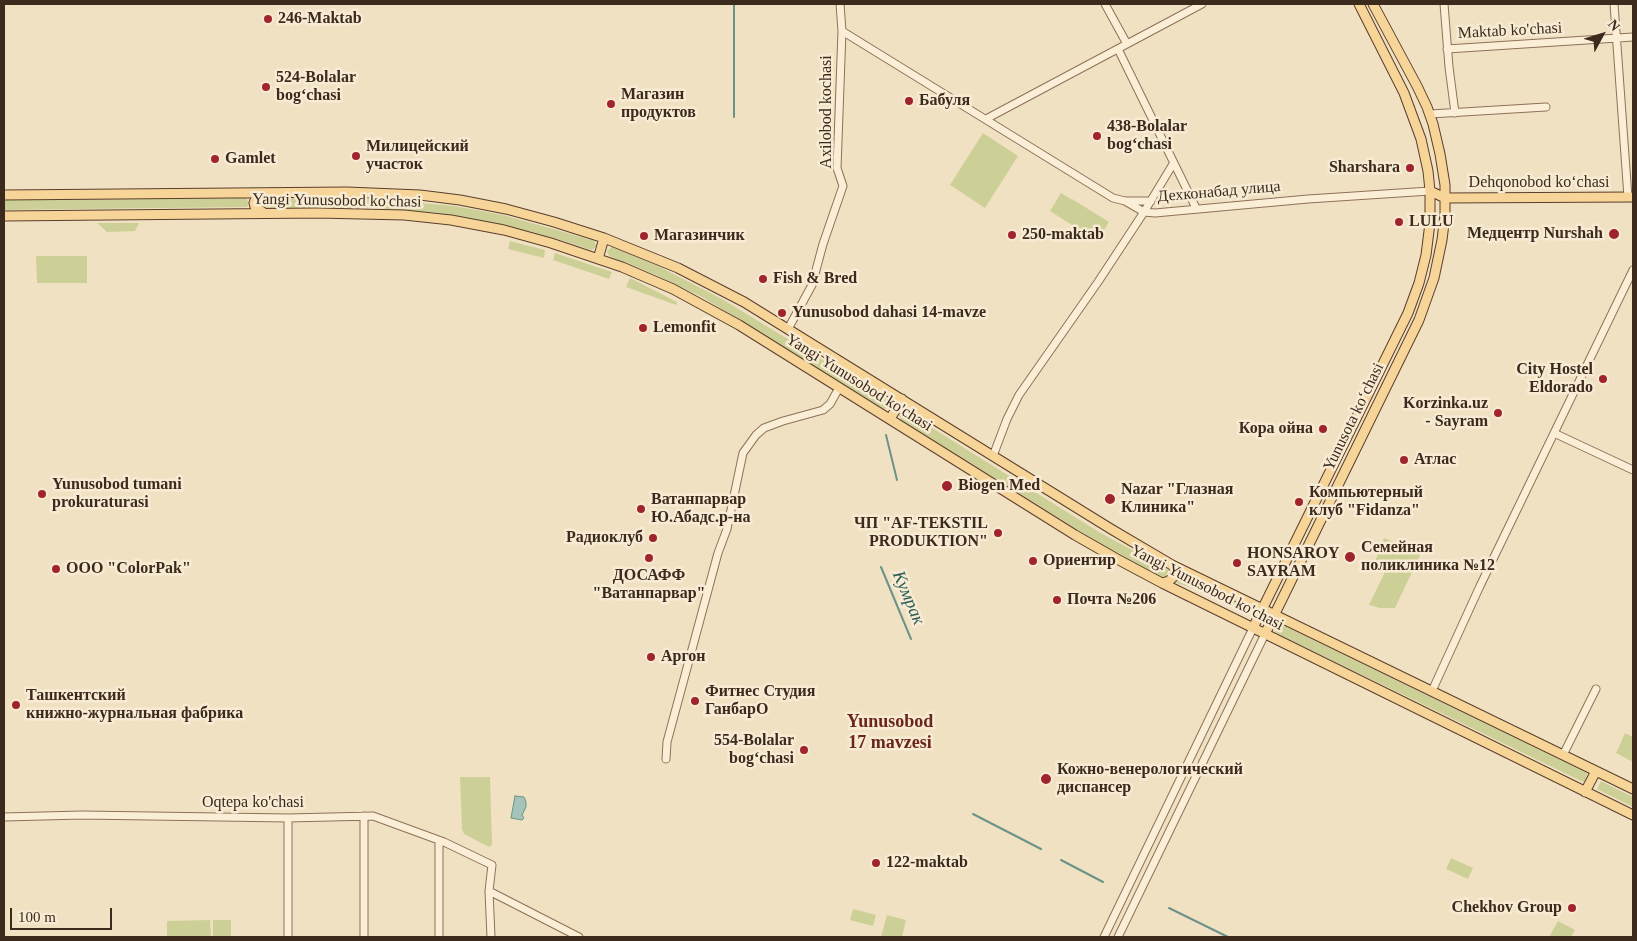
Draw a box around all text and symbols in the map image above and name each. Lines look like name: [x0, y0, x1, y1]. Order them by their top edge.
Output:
place label: 246-Maktab: [278, 9, 362, 29]
north arrow: [1577, 10, 1627, 60]
marker: 246-Maktab: [262, 13, 274, 25]
text: N: [1605, 17, 1623, 34]
street label: Maktab ko'chasi: [1457, 19, 1563, 43]
street label: Axilobod kochasi: [817, 55, 837, 169]
place label: 524-Bolalar bogʻchasi: [276, 68, 356, 106]
marker: 524-Bolalar bogʻchasi: [260, 81, 272, 93]
place label: Магазин продуктов: [621, 85, 696, 123]
place label: Бабуля: [919, 91, 970, 111]
marker: Бабуля: [903, 95, 915, 107]
marker: Магазин продуктов: [605, 98, 617, 110]
place label: 438-Bolalar bogʻchasi: [1107, 117, 1187, 155]
marker: 438-Bolalar bogʻchasi: [1091, 130, 1103, 142]
place label: Милицейский участок: [366, 137, 469, 175]
place label: Gamlet: [225, 149, 276, 169]
marker: Милицейский участок: [350, 150, 362, 162]
marker: Gamlet: [209, 153, 221, 165]
place label: Sharshara: [1329, 158, 1400, 178]
marker: Sharshara: [1404, 162, 1416, 174]
street label: Dehqonobod koʻchasi: [1469, 173, 1609, 193]
street label: Дехконабад улица: [1157, 177, 1281, 207]
street label: Yangi Yunusobod ko'chasi: [252, 190, 422, 212]
place label: LULU: [1409, 212, 1453, 232]
marker: LULU: [1393, 216, 1405, 228]
place label: Медцентр Nurshah: [1467, 224, 1603, 244]
place label: 250-maktab: [1022, 225, 1104, 245]
place label: Магазинчик: [654, 226, 745, 246]
marker: Медцентр Nurshah: [1607, 227, 1621, 241]
marker: 250-maktab: [1006, 229, 1018, 241]
marker: Магазинчик: [638, 230, 650, 242]
place label: Fish & Bred: [773, 269, 857, 289]
marker: Fish & Bred: [757, 273, 769, 285]
place label: Yunusobod dahasi 14-mavze: [792, 303, 986, 323]
marker: Yunusobod dahasi 14-mavze: [776, 307, 788, 319]
place label: Lemonfit: [653, 318, 716, 338]
marker: Lemonfit: [637, 322, 649, 334]
street label: Yangi Yunusobod ko'chasi: [782, 330, 936, 436]
street label: Yunusota koʻchasi: [1320, 360, 1388, 474]
place label: City Hostel Eldorado: [1516, 360, 1593, 398]
marker: City Hostel Eldorado: [1597, 373, 1609, 385]
place label: Korzinka.uz - Sayram: [1403, 394, 1488, 432]
marker: Korzinka.uz - Sayram: [1492, 407, 1504, 419]
place label: Кора ойна: [1239, 419, 1313, 439]
marker: Кора ойна: [1317, 423, 1329, 435]
place label: Атлас: [1414, 450, 1456, 470]
marker: Атлас: [1398, 454, 1410, 466]
place label: Yunusobod tumani prokuraturasi: [52, 475, 182, 513]
place label: Biogen Med: [958, 476, 1040, 496]
marker: Biogen Med: [940, 479, 954, 493]
place label: Nazar "Глазная Клиника": [1121, 480, 1233, 518]
place label: Компьютерный клуб "Fidanza": [1309, 483, 1423, 521]
marker: Yunusobod tumani prokuraturasi: [36, 488, 48, 500]
place label: Ватанпарвар Ю.Абадс.р-на: [651, 490, 750, 528]
marker: Nazar "Глазная Клиника": [1103, 492, 1117, 506]
marker: Компьютерный клуб "Fidanza": [1293, 496, 1305, 508]
marker: Ватанпарвар Ю.Абадс.р-на: [635, 503, 647, 515]
place label: ЧП "AF-TEKSTIL PRODUKTION": [854, 514, 988, 552]
marker: ЧП "AF-TEKSTIL PRODUKTION": [992, 527, 1004, 539]
place label: Радиоклуб: [566, 528, 643, 548]
marker: Радиоклуб: [647, 532, 659, 544]
place label: Семейная поликлиника №12: [1361, 538, 1495, 576]
street label: Yangi Yunusobod ko'chasi: [1127, 541, 1287, 635]
place label: HONSAROY SAYRAM: [1247, 544, 1339, 582]
marker: Семейная поликлиника №12: [1343, 550, 1357, 564]
place label: Ориентир: [1043, 551, 1116, 571]
marker: ДОСАФФ "Ватанпарвар": [643, 552, 655, 564]
marker: Ориентир: [1027, 555, 1039, 567]
marker: HONSAROY SAYRAM: [1231, 557, 1243, 569]
place label: OOO "ColorPak": [66, 559, 191, 579]
marker: OOO "ColorPak": [50, 563, 62, 575]
place label: ДОСАФФ "Ватанпарвар": [593, 566, 705, 604]
water label: Кумрак: [887, 568, 929, 628]
place label: Почта №206: [1067, 590, 1156, 610]
marker: Почта №206: [1051, 594, 1063, 606]
place label: Аргон: [661, 647, 706, 667]
marker: Аргон: [645, 651, 657, 663]
place label: Фитнес Студия ГанбарО: [705, 682, 815, 720]
place label: Ташкентский книжно-журнальная фабрика: [26, 686, 243, 724]
marker: Фитнес Студия ГанбарО: [689, 695, 701, 707]
marker: Ташкентский книжно-журнальная фабрика: [10, 699, 22, 711]
district label: Yunusobod 17 mavzesi: [847, 711, 933, 754]
place label: 554-Bolalar bogʻchasi: [714, 731, 794, 769]
marker: 554-Bolalar bogʻchasi: [798, 744, 810, 756]
place label: Кожно-венерологический диспансер: [1057, 760, 1243, 798]
marker: Кожно-венерологический диспансер: [1039, 772, 1053, 786]
street label: Oqtepa ko'chasi: [202, 793, 304, 813]
place label: 122-maktab: [886, 853, 968, 873]
marker: 122-maktab: [870, 857, 882, 869]
scale bar: [12, 898, 115, 930]
place label: Chekhov Group: [1452, 898, 1562, 918]
marker: Chekhov Group: [1566, 902, 1578, 914]
text: 100 m: [18, 909, 56, 925]

